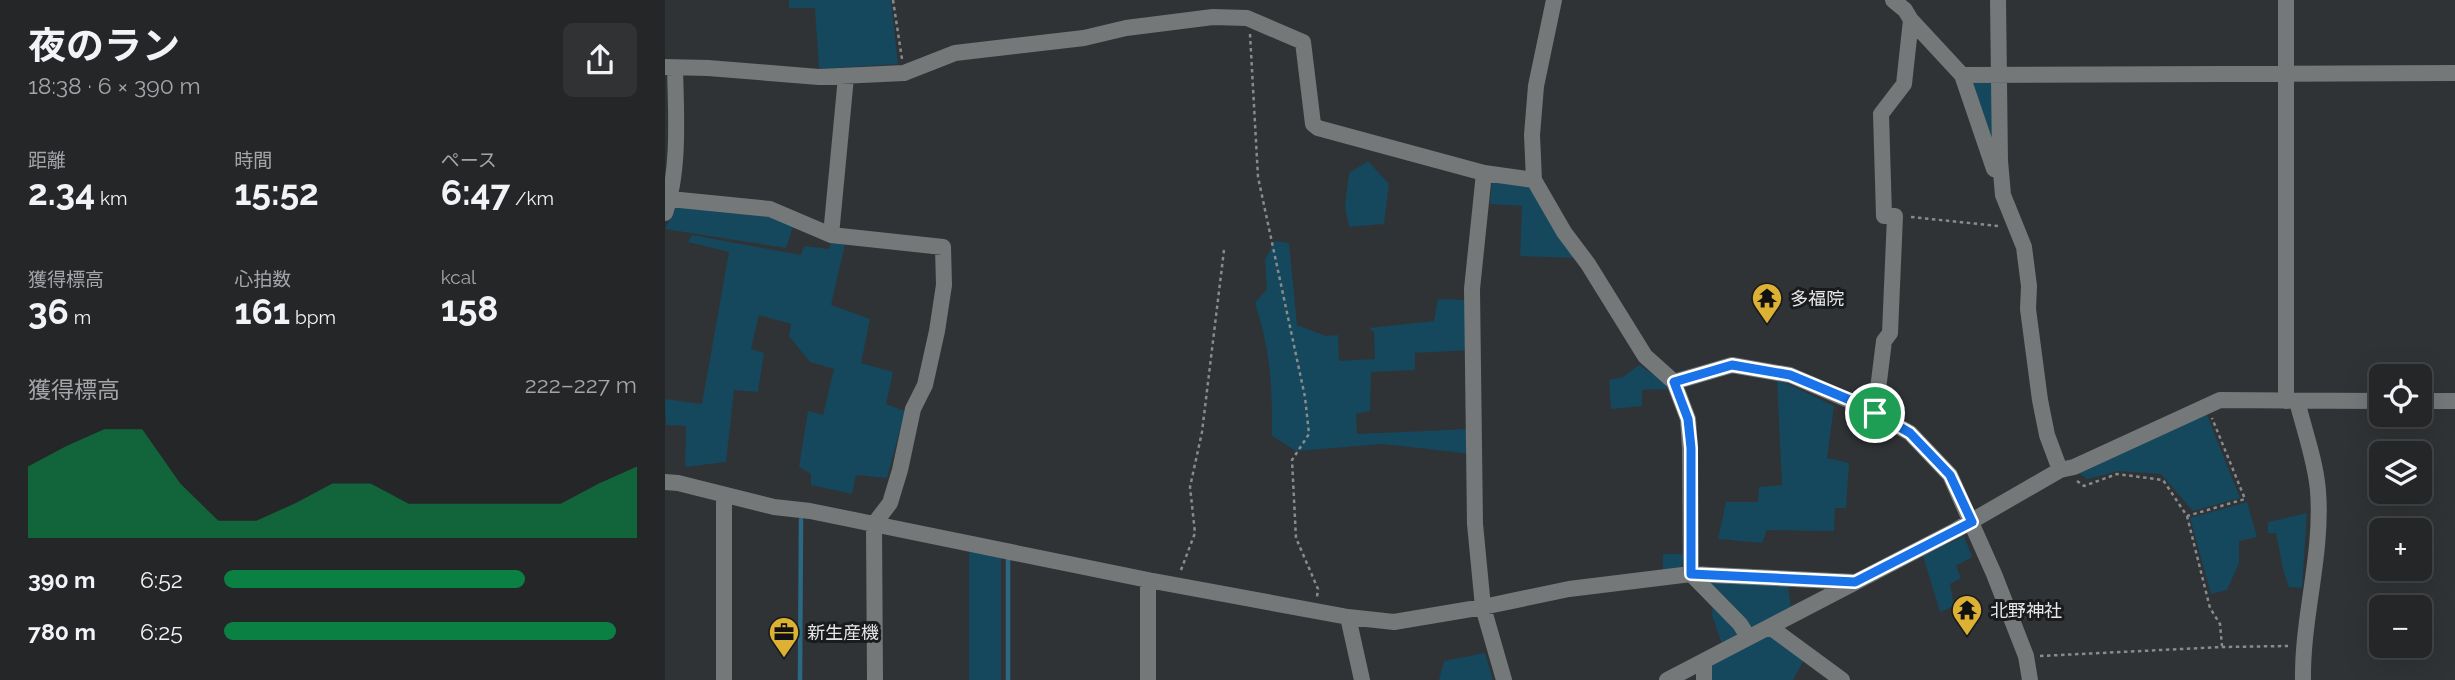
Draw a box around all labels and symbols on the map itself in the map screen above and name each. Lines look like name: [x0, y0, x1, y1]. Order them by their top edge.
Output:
temple icon: 多福院: [1750, 281, 1784, 325]
place label: 多福院: [1790, 288, 1844, 309]
pin: [1845, 383, 1905, 443]
temple icon: 北野神社: [1950, 593, 1984, 637]
place label: 北野神社: [1990, 600, 2062, 621]
office icon: 新生産機: [767, 615, 801, 659]
place label: 新生産機: [807, 622, 879, 643]

